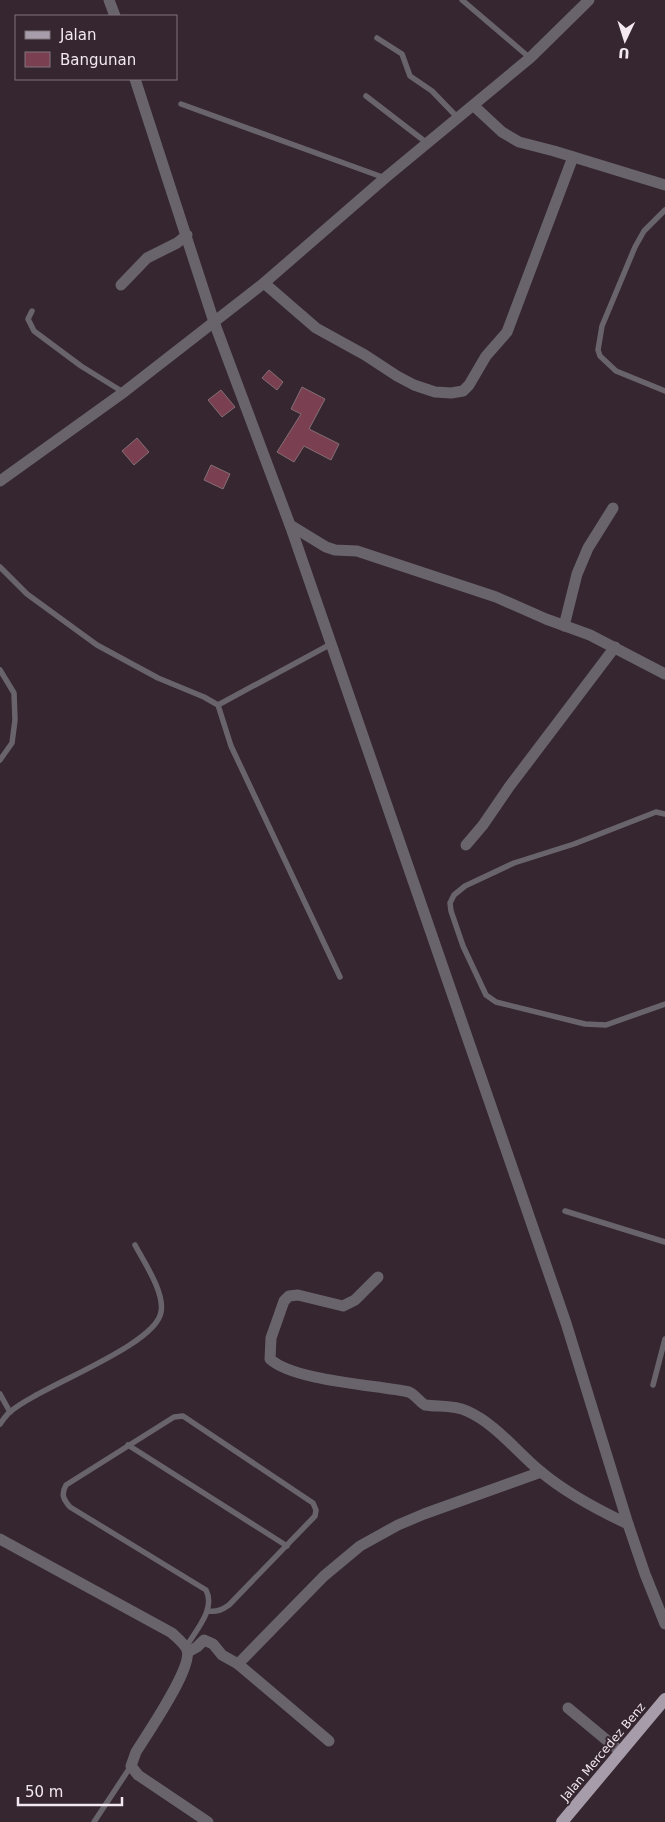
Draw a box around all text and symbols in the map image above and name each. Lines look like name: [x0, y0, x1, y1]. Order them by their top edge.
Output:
legend: [15, 15, 178, 80]
north arrow: [600, 15, 650, 65]
text: Jalan: [59, 26, 96, 44]
text: U: [618, 45, 630, 61]
text: Bangunan: [60, 51, 136, 69]
street label: Jalan Mercedez Benz: [557, 1700, 648, 1805]
scale bar: [18, 1774, 121, 1806]
text: 50 m: [25, 1783, 63, 1801]

